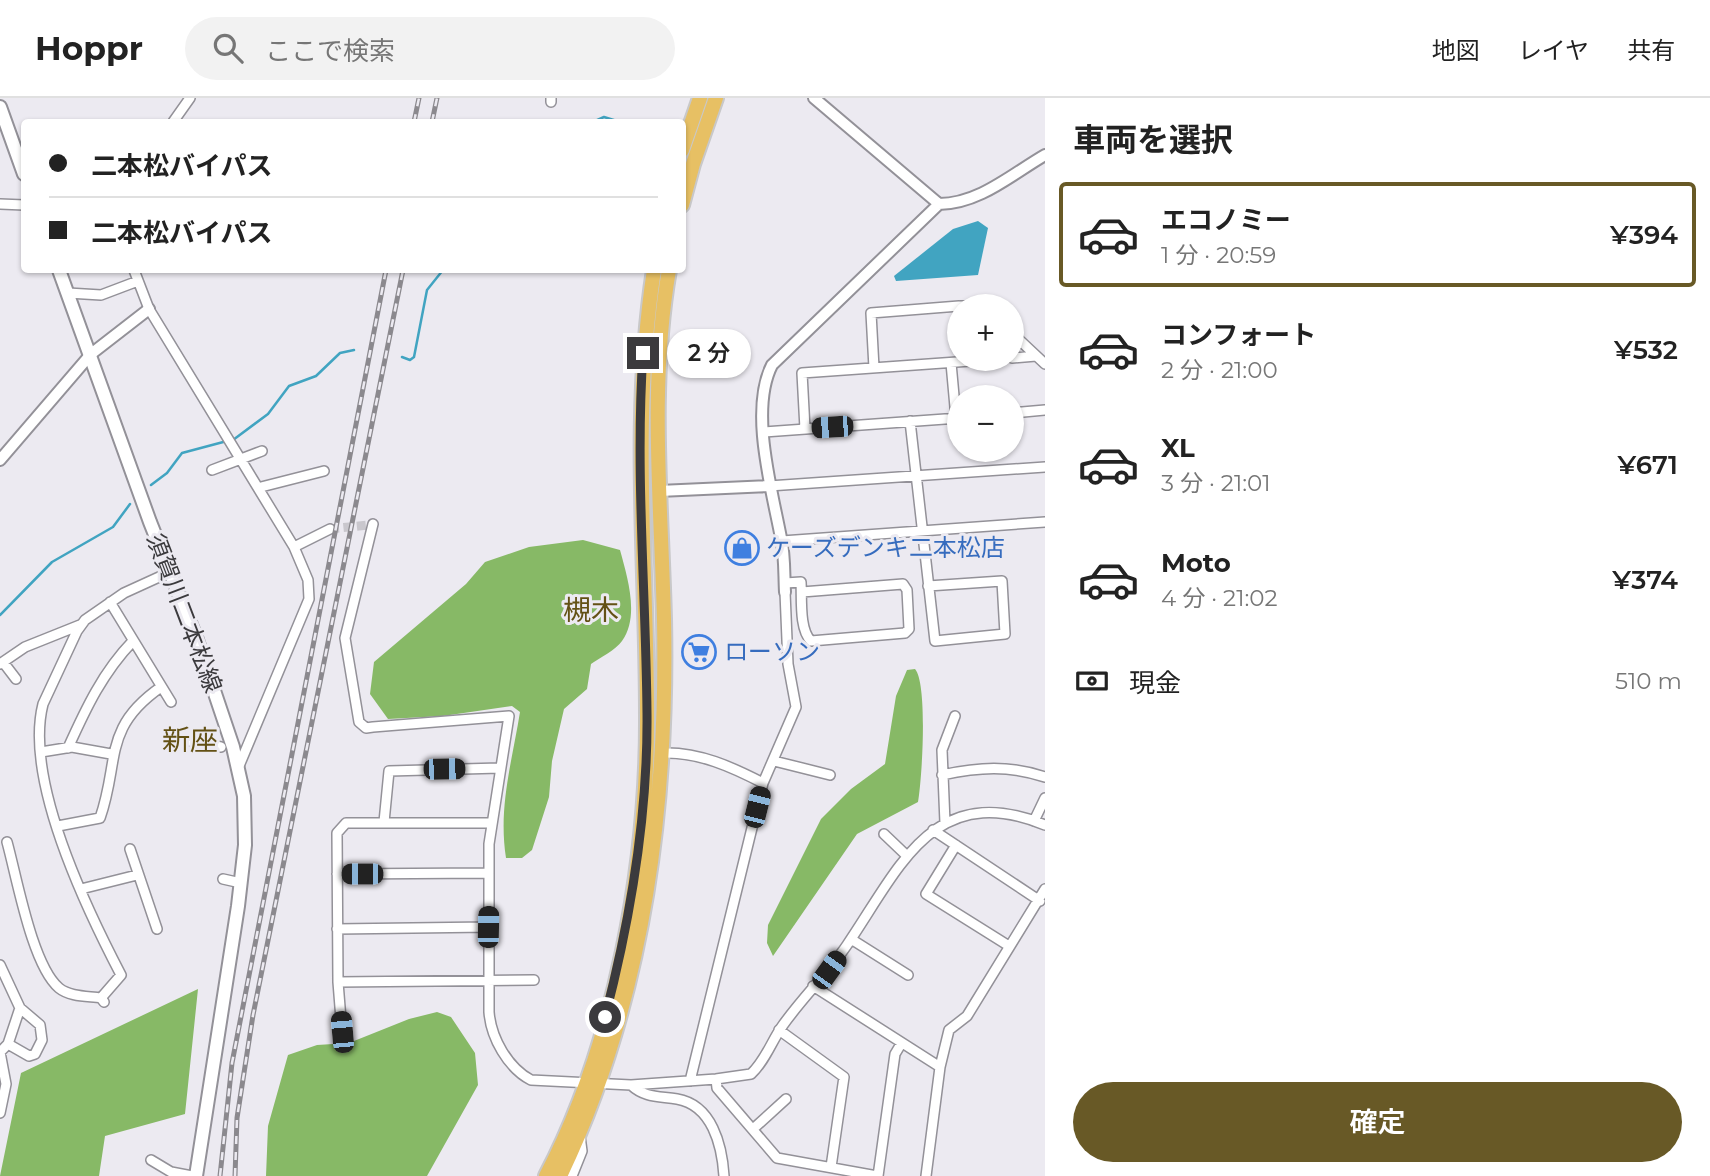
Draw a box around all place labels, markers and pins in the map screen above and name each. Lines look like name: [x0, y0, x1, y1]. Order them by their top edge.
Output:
shop icon: ケーズデンキ二本松店: [723, 529, 761, 567]
place label: ケーズデンキ二本松店: [766, 533, 1005, 562]
supermarket icon: ローソン: [680, 633, 718, 671]
place label: ローソン: [724, 637, 820, 666]

